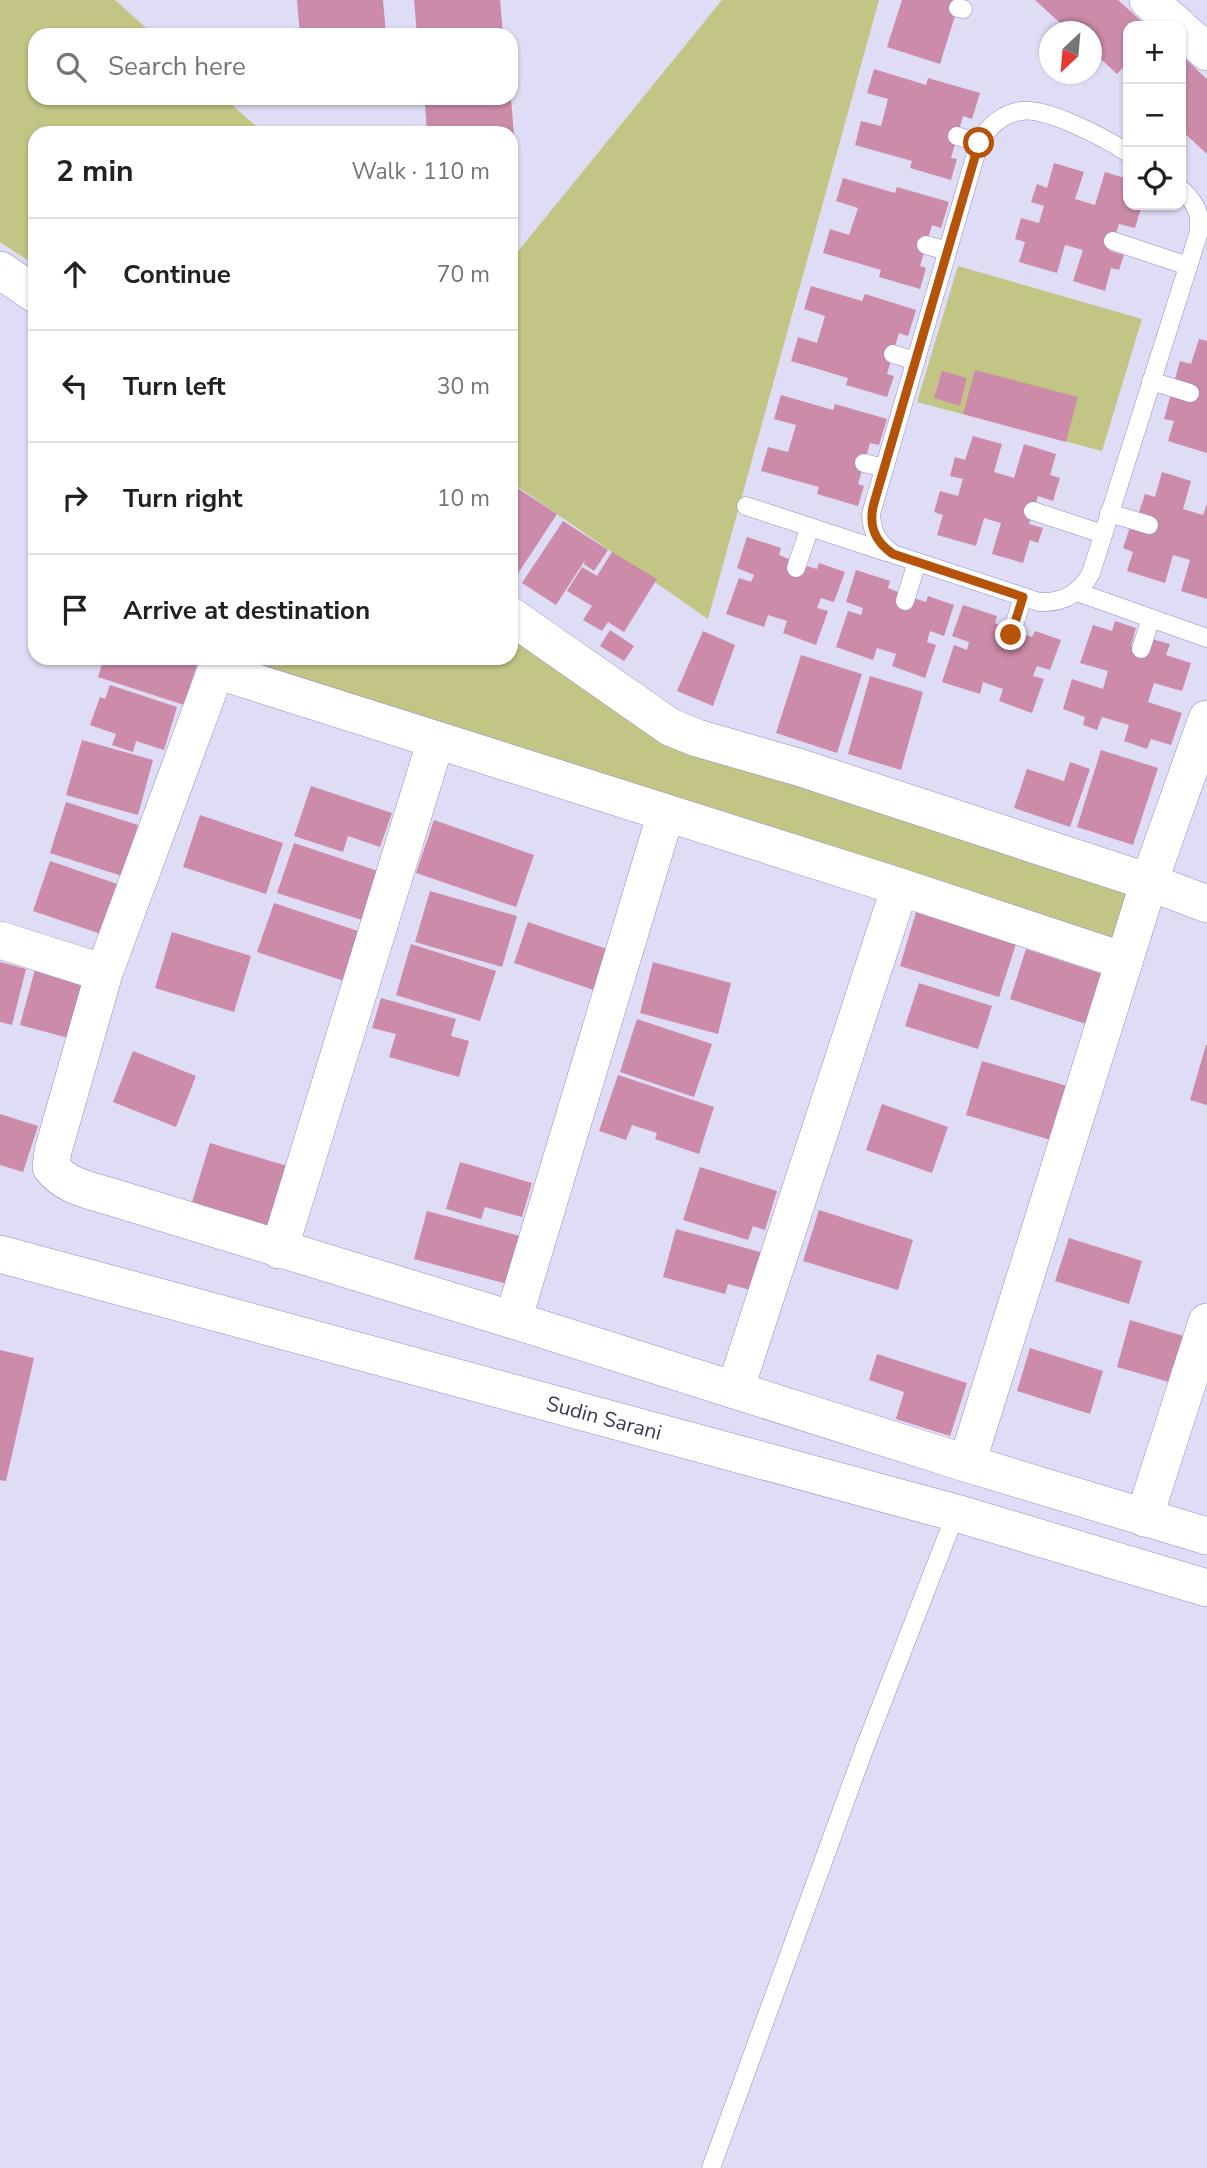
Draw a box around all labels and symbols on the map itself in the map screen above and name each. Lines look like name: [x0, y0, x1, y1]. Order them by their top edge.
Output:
north arrow: [1039, 21, 1102, 84]
route start: [963, 127, 994, 158]
route end: [995, 619, 1026, 650]
street label: Sudin Sarani: [543, 1389, 665, 1447]

